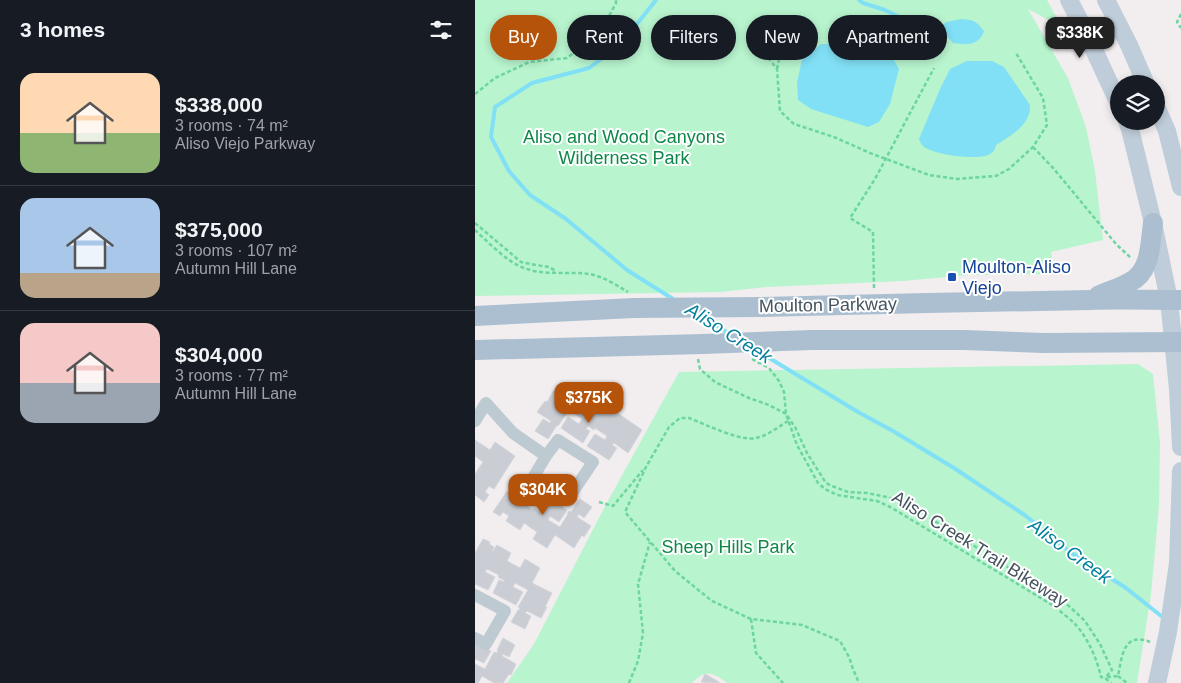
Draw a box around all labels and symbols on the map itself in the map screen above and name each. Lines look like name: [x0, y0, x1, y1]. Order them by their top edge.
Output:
pin: $338K: [1045, 17, 1115, 59]
park label: Aliso and Wood Canyons Wilderness Park: [523, 127, 725, 168]
place label: Moulton-Aliso Viejo: [962, 257, 1071, 298]
marker: Moulton-Aliso Viejo: [946, 271, 958, 283]
street label: Moulton Parkway: [759, 294, 897, 316]
water label: Aliso Creek: [681, 298, 777, 368]
pin: $375K: [554, 382, 624, 424]
pin: $304K: [508, 474, 578, 516]
street label: Aliso Creek Trail Bikeway: [888, 486, 1072, 612]
water label: Aliso Creek: [1024, 513, 1116, 589]
park label: Sheep Hills Park: [661, 537, 796, 557]

